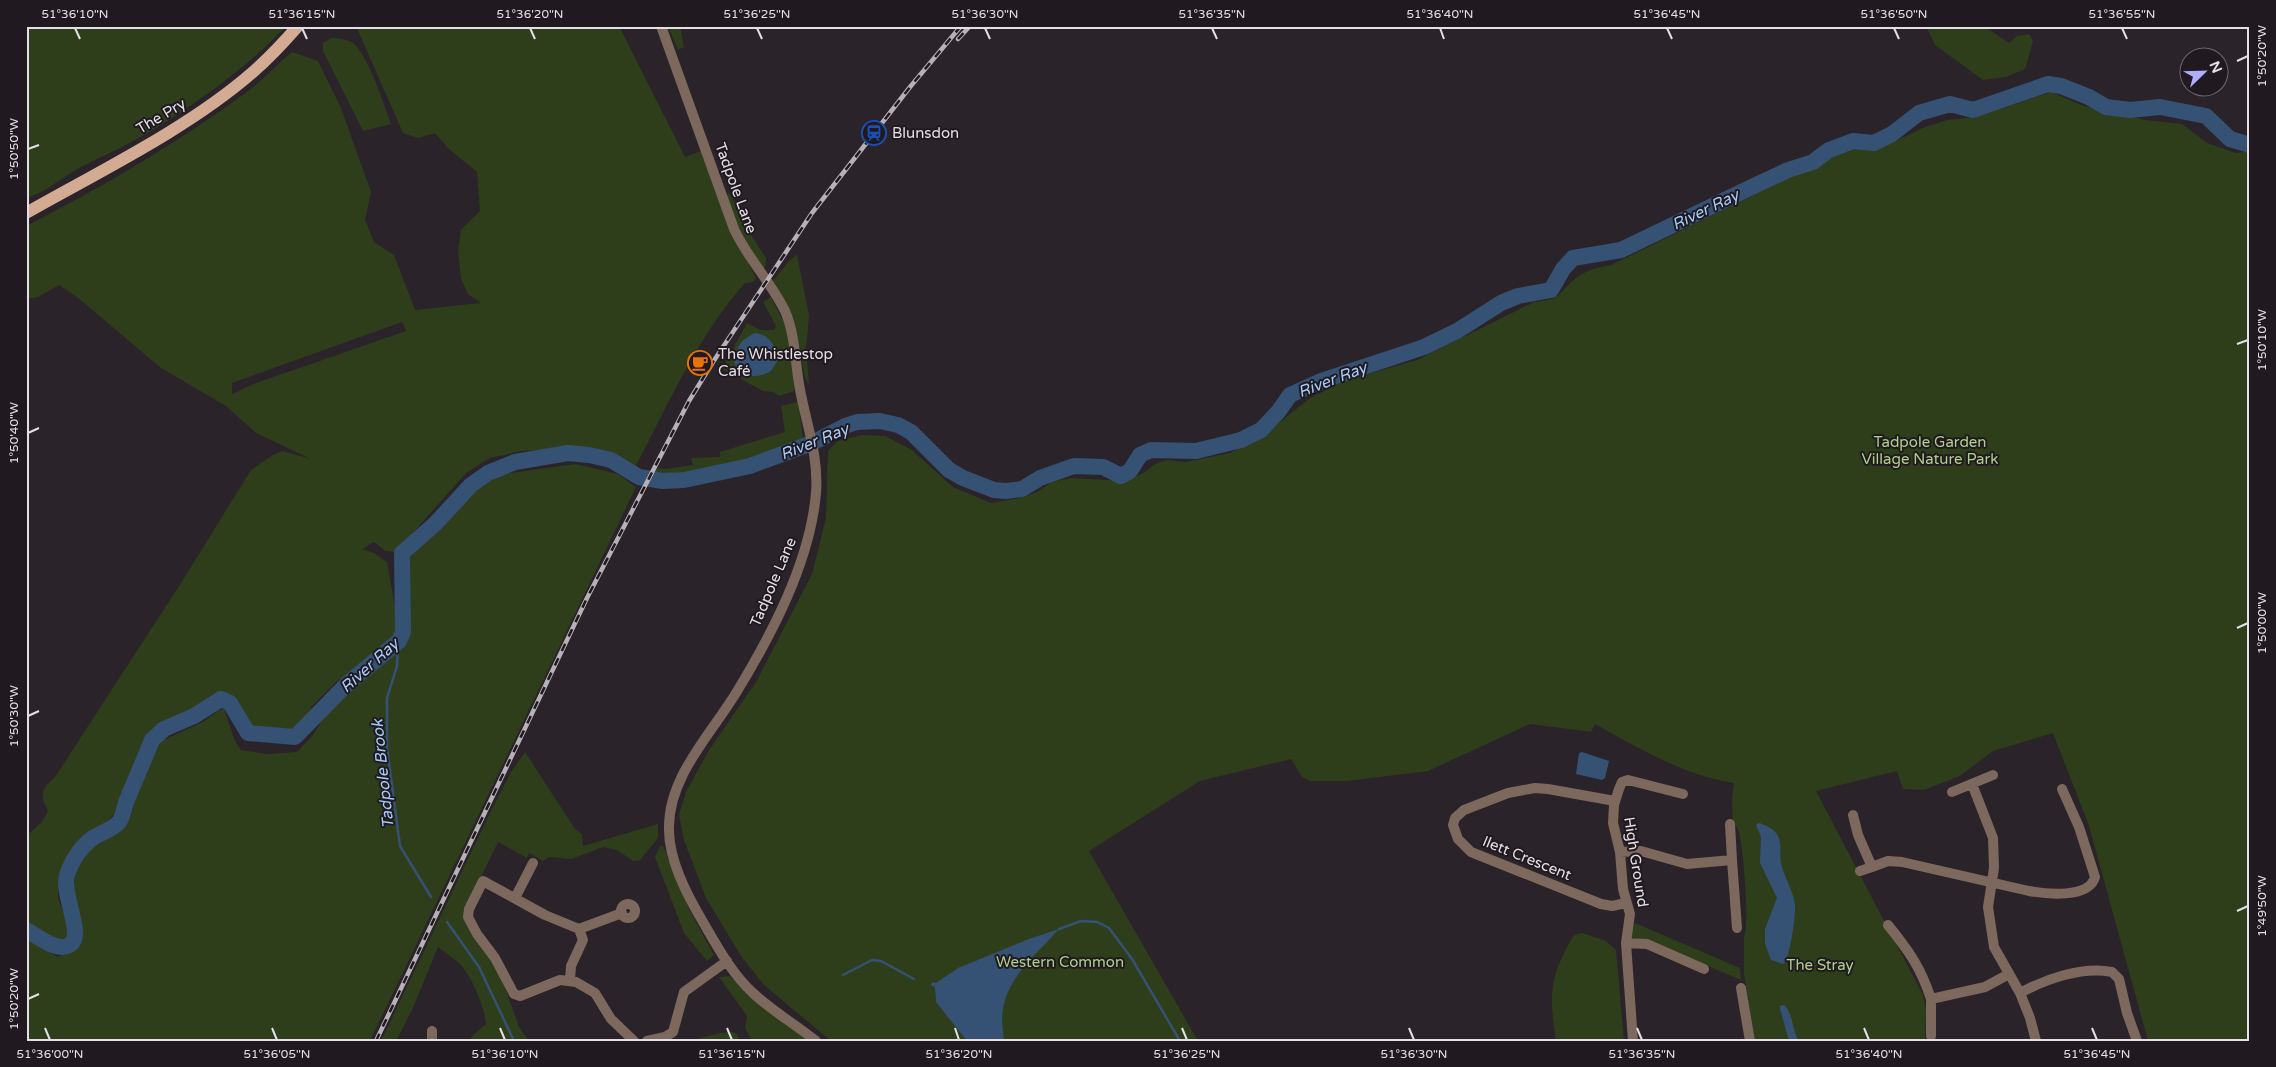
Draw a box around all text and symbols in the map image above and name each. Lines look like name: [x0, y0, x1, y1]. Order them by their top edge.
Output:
text: 51°36'10"N: [42, 7, 109, 21]
text: 51°36'15"N: [269, 7, 336, 21]
text: 51°36'20"N: [497, 7, 564, 21]
text: 51°36'25"N: [724, 7, 791, 21]
text: 51°36'30"N: [952, 7, 1019, 21]
text: 51°36'35"N: [1179, 7, 1246, 21]
text: 51°36'40"N: [1407, 7, 1474, 21]
text: 51°36'45"N: [1634, 7, 1701, 21]
text: 51°36'50"N: [1861, 7, 1928, 21]
text: 51°36'55"N: [2089, 7, 2156, 21]
text: 1°50'20"W: [2255, 25, 2269, 87]
north arrow: [2178, 48, 2228, 98]
text: N: [2205, 59, 2226, 76]
street label: The Pry: [133, 94, 189, 138]
text: 1°50'50"W: [7, 118, 21, 180]
station icon: Blunsdon: [861, 120, 887, 146]
place label: Blunsdon: [892, 124, 959, 142]
street label: Tadpole Lane: [711, 140, 761, 236]
water label: River Ray: [1669, 184, 1744, 235]
text: 1°50'10"W: [2255, 309, 2269, 371]
place label: The Whistlestop Café: [718, 345, 833, 380]
cafe icon: The Whistlestop Café: [687, 350, 713, 376]
water label: River Ray: [1295, 357, 1372, 402]
text: 1°50'40"W: [7, 402, 21, 464]
water label: River Ray: [777, 418, 854, 465]
park label: Tadpole Garden Village Nature Park: [1862, 433, 1998, 468]
street label: Tadpole Lane: [746, 535, 800, 629]
text: 1°50'00"W: [2255, 592, 2269, 654]
water label: River Ray: [336, 633, 405, 697]
text: 1°50'30"W: [7, 685, 21, 747]
water label: Tadpole Brook: [367, 717, 399, 829]
street label: High Ground: [1620, 816, 1652, 908]
street label: Ilett Crescent: [1480, 832, 1574, 884]
text: 1°49'50"W: [2255, 875, 2269, 937]
park label: Western Common: [996, 953, 1124, 971]
park label: The Stray: [1786, 956, 1854, 974]
text: 1°50'20"W: [7, 968, 21, 1030]
text: 51°36'00"N: [17, 1047, 84, 1061]
text: 51°36'05"N: [244, 1047, 311, 1061]
text: 51°36'10"N: [472, 1047, 539, 1061]
text: 51°36'15"N: [699, 1047, 766, 1061]
text: 51°36'20"N: [926, 1047, 993, 1061]
text: 51°36'25"N: [1154, 1047, 1221, 1061]
text: 51°36'30"N: [1381, 1047, 1448, 1061]
text: 51°36'35"N: [1609, 1047, 1676, 1061]
text: 51°36'40"N: [1836, 1047, 1903, 1061]
text: 51°36'45"N: [2064, 1047, 2131, 1061]

